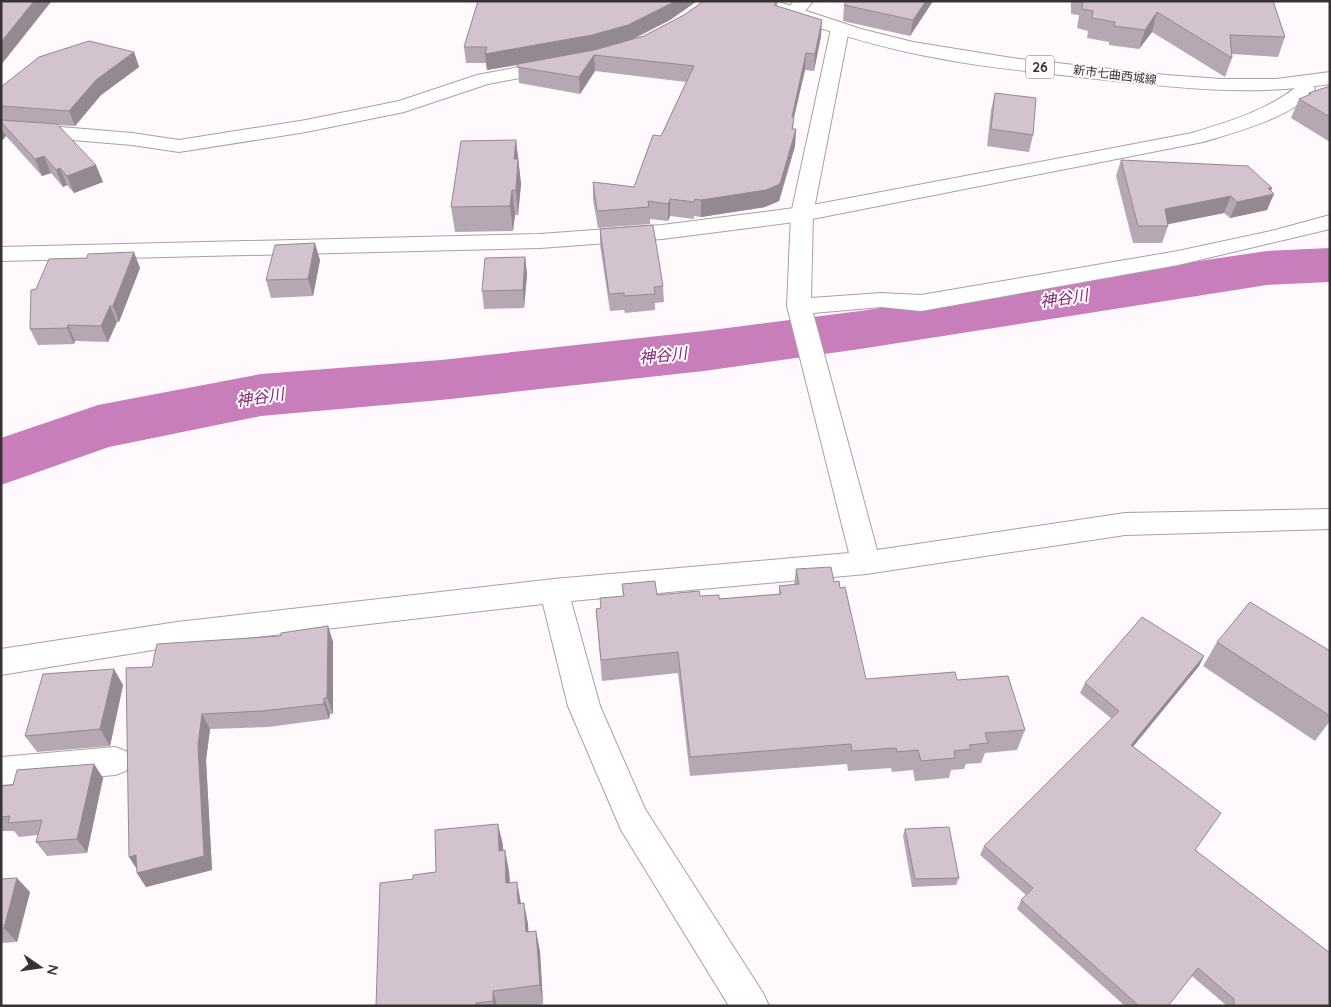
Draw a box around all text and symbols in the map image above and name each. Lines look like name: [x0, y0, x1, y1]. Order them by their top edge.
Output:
road number: 26: [1026, 56, 1054, 78]
street label: 新市七曲西城線: [1072, 62, 1158, 87]
water label: 神谷川: [1039, 284, 1091, 311]
water label: 神谷川: [638, 342, 690, 367]
water label: 神谷川: [235, 383, 287, 410]
north arrow: [15, 942, 65, 992]
text: N: [43, 963, 63, 977]

